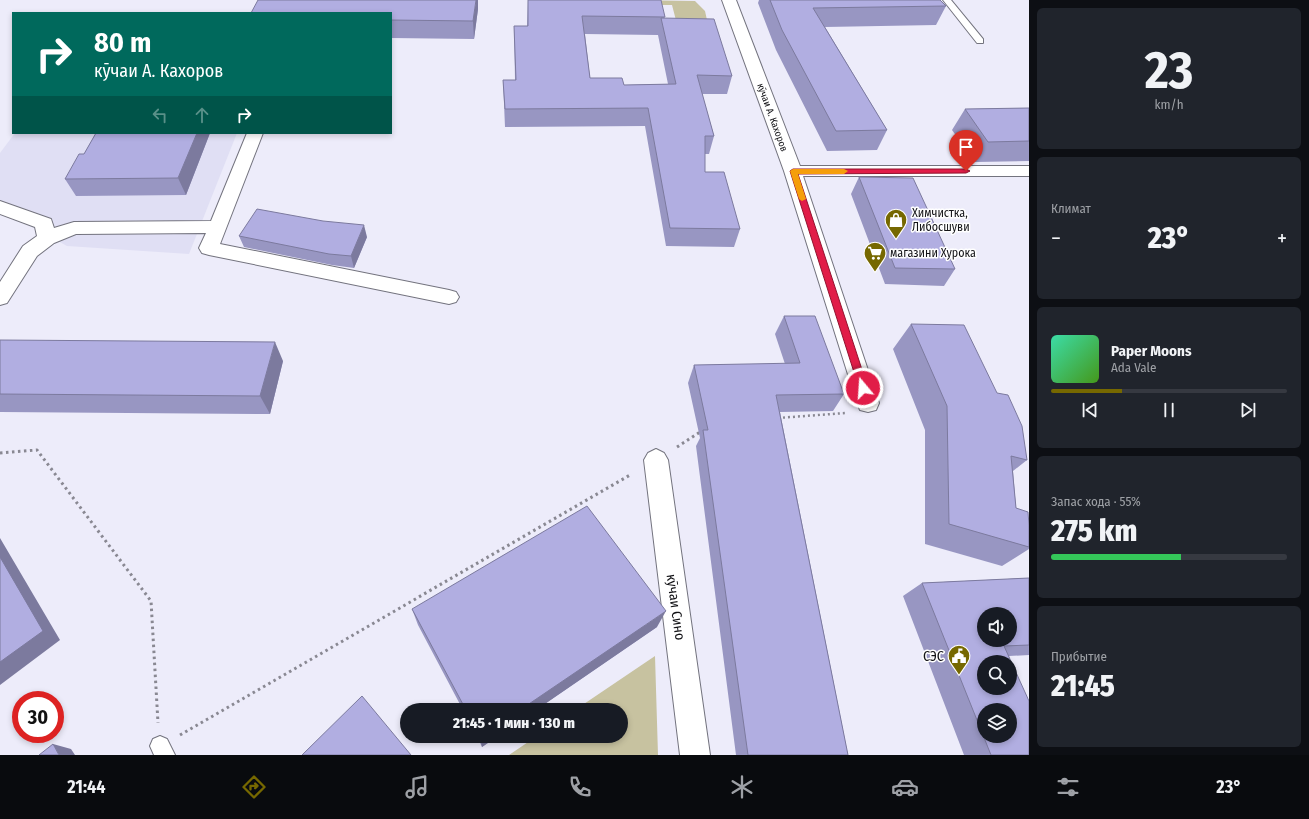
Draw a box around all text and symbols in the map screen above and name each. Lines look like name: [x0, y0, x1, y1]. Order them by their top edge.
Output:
text: 80 m: [94, 26, 151, 59]
icon: right: [28, 28, 80, 80]
text: 23: [1145, 39, 1193, 102]
text: кӯчаи А. Кахоров: [94, 60, 223, 82]
street label: кӯчаи А. Кахоров: [754, 82, 790, 153]
text: km/h: [1155, 97, 1184, 112]
icon: left: [149, 104, 171, 126]
icon: ahead: [191, 104, 213, 126]
icon: right: [233, 104, 255, 126]
pin: [949, 130, 983, 171]
icon: arrive: [955, 136, 977, 158]
text: Климат: [1051, 201, 1091, 216]
place label: Химчистка, Либосшуви: [912, 206, 970, 234]
shop icon: Химчистка, Либосшуви: [883, 207, 909, 240]
text: 23°: [1148, 220, 1190, 256]
text: −: [1051, 225, 1061, 252]
text: +: [1277, 225, 1287, 252]
supermarket icon: магазини Хурока: [862, 240, 888, 273]
place label: магазини Хурока: [890, 246, 976, 260]
text: Paper Moons: [1111, 342, 1192, 360]
text: Ada Vale: [1111, 360, 1156, 375]
position arrow: [842, 367, 884, 409]
icon: previous: [1079, 399, 1101, 421]
icon: pause: [1158, 399, 1180, 421]
icon: next: [1237, 399, 1259, 421]
text: Запас хода · 55%: [1051, 494, 1141, 509]
text: 275 km: [1051, 513, 1137, 549]
street label: кӯчаи Сино: [662, 573, 689, 641]
map controls: [977, 607, 1017, 743]
button: sound: [977, 607, 1017, 647]
public building icon: СЭС: [946, 643, 972, 676]
place label: СЭС: [923, 648, 944, 665]
text: Прибытие: [1051, 649, 1107, 664]
button: search: [977, 655, 1017, 695]
text: 21:45: [1051, 668, 1115, 704]
speed limit sign: 30: [12, 691, 64, 743]
button: layers: [977, 703, 1017, 743]
text: 21:45 · 1 мин · 130 m: [453, 714, 575, 732]
icon: directions: [240, 773, 268, 801]
icon: music: [403, 773, 431, 801]
icon: phone: [566, 773, 594, 801]
icon: climate: [728, 773, 756, 801]
icon: car: [891, 773, 919, 801]
icon: filters: [1054, 773, 1082, 801]
text: 21:44: [67, 776, 106, 798]
text: 23°: [1216, 776, 1242, 798]

